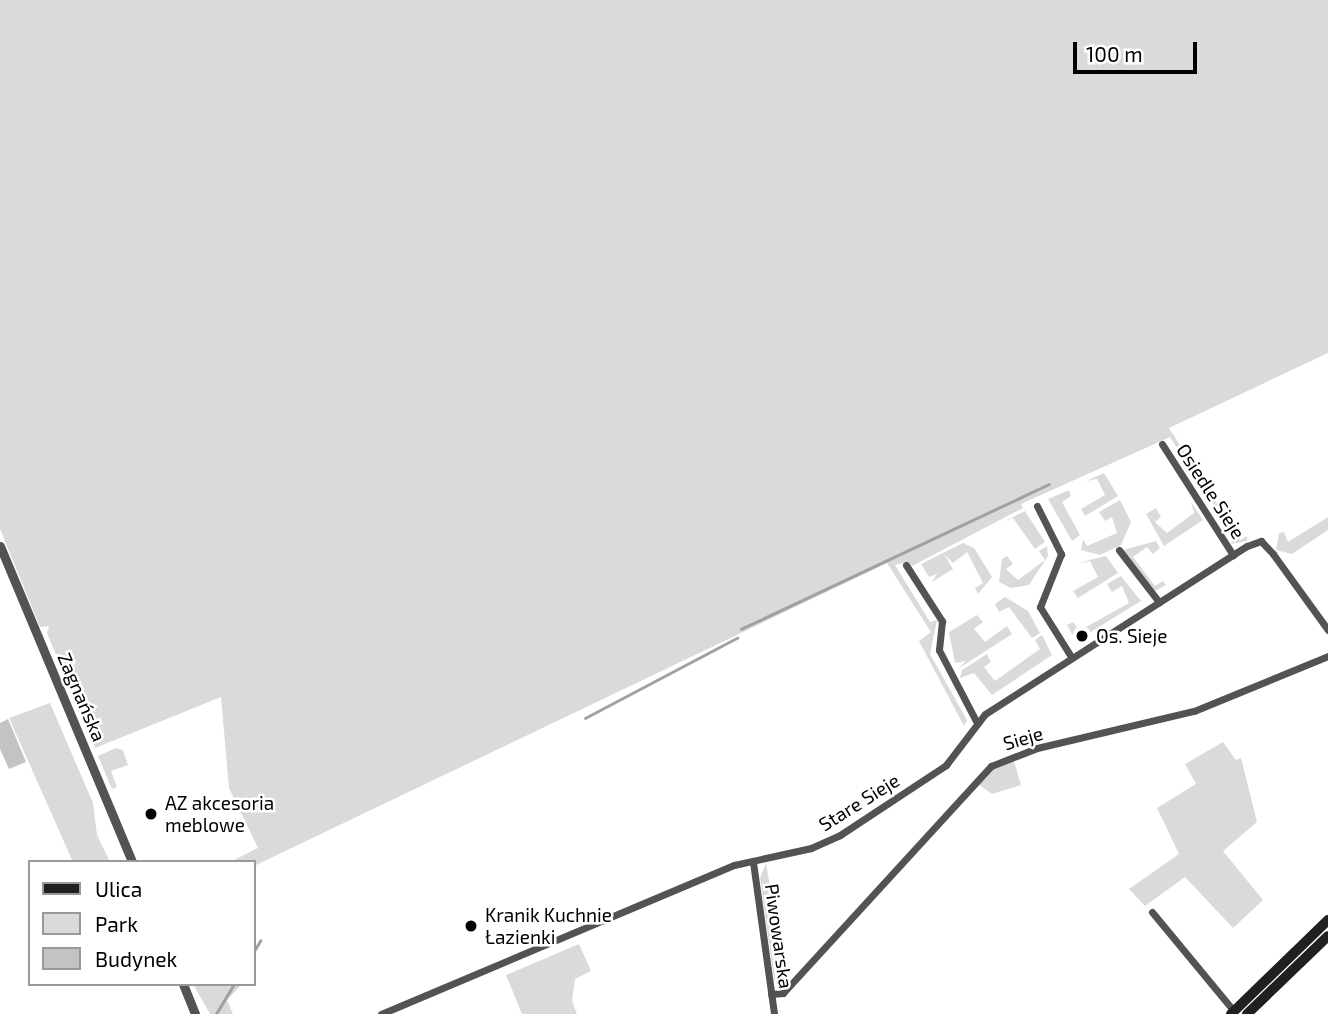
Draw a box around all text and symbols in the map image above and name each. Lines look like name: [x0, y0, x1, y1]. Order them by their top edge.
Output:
scale bar: [1076, 28, 1200, 72]
text: 100 m: [1086, 41, 1143, 66]
street label: Osiedle Sieje: [1172, 439, 1250, 543]
place label: Os. Sieje: [1096, 625, 1167, 647]
marker: Os. Sieje: [1074, 628, 1090, 644]
street label: Zagnańska: [53, 649, 111, 745]
street label: Sieje: [1000, 721, 1046, 755]
street label: Stare Sieje: [815, 768, 903, 836]
place label: AZ akcesoria meblowe: [165, 792, 274, 836]
marker: AZ akcesoria meblowe: [143, 806, 159, 822]
legend: [28, 860, 256, 986]
text: Ulica: [95, 876, 142, 901]
street label: Piwowarska: [760, 882, 798, 990]
place label: Kranik Kuchnie Łazienki: [485, 904, 612, 948]
text: Park: [95, 911, 138, 936]
marker: Kranik Kuchnie Łazienki: [463, 918, 479, 934]
text: Budynek: [95, 946, 177, 971]

